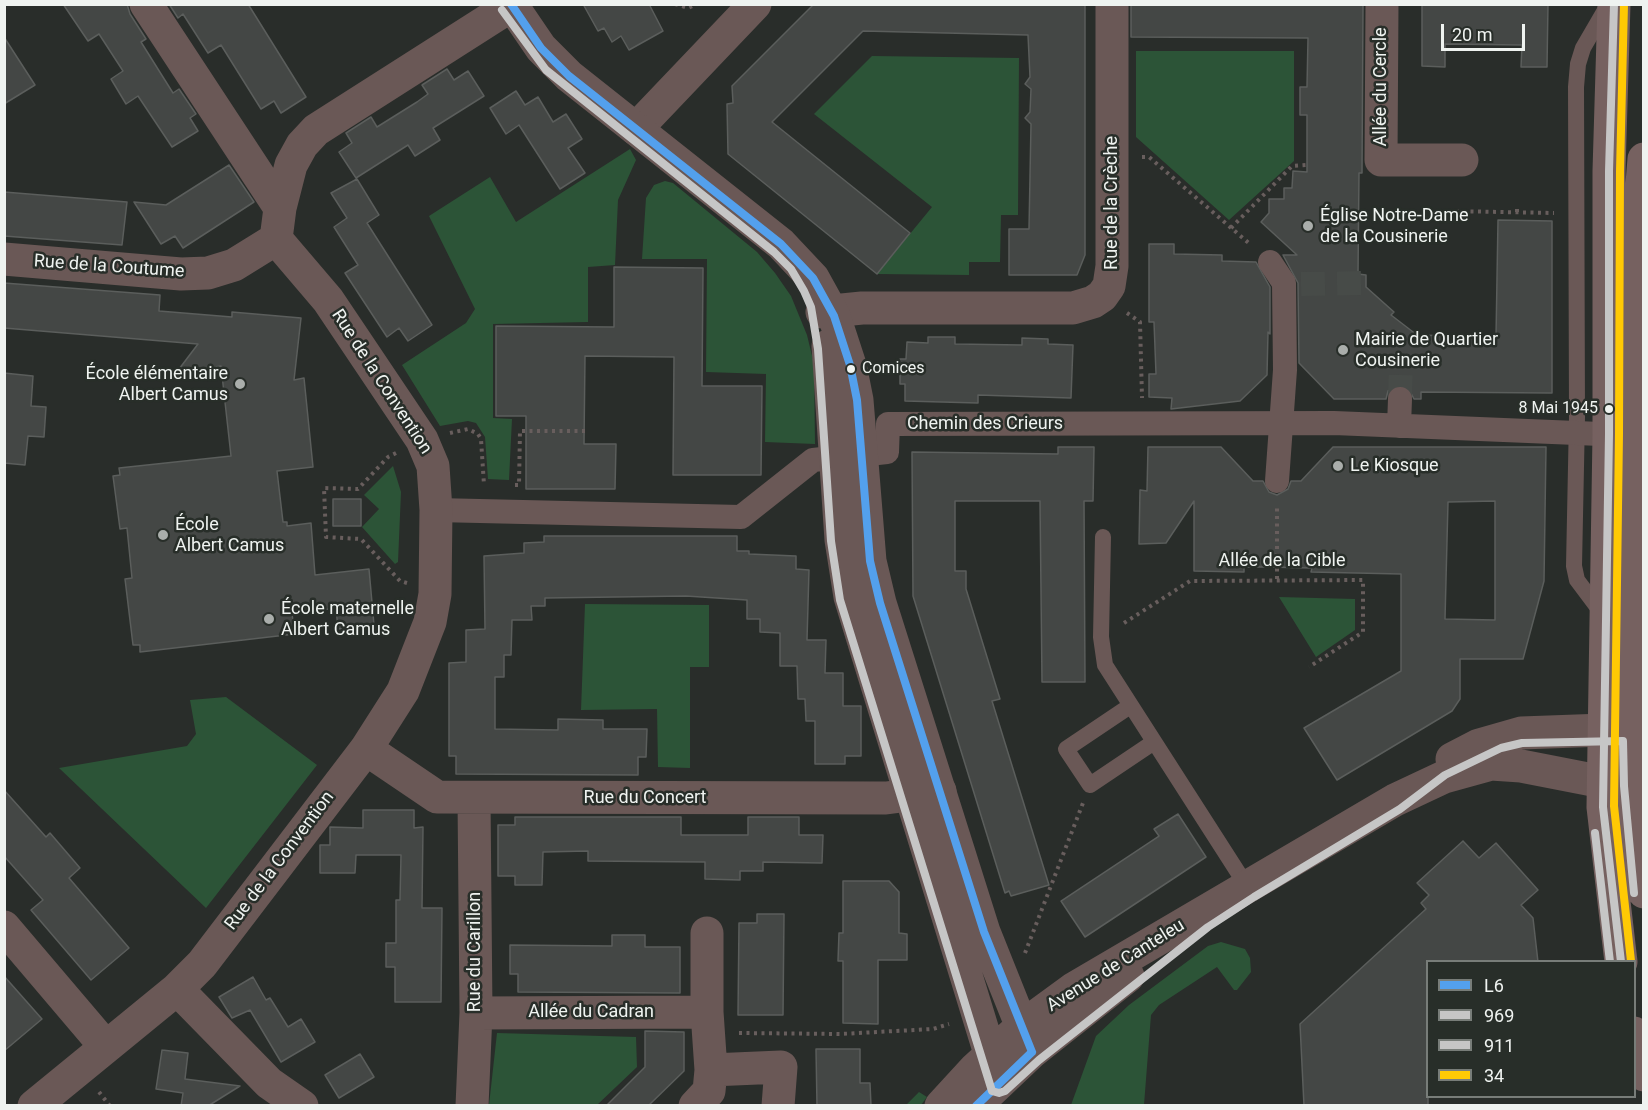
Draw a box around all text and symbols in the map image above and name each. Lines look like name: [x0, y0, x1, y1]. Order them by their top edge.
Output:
scale bar: [1444, 12, 1528, 50]
text: 20 m: [1452, 24, 1492, 45]
street label: Allée du Cercle: [1370, 27, 1392, 147]
street label: Rue de la Crèche: [1101, 136, 1123, 270]
place label: Église Notre-Dame de la Cousinerie: [1320, 205, 1469, 248]
marker: Église Notre-Dame de la Cousinerie: [1301, 219, 1315, 233]
street label: Rue de la Coutume: [33, 251, 185, 283]
street label: Rue de la Convention: [326, 306, 436, 458]
place label: Mairie de Quartier Cousinerie: [1355, 329, 1498, 372]
marker: Mairie de Quartier Cousinerie: [1336, 343, 1350, 357]
place label: Comices: [862, 359, 925, 379]
place label: École élémentaire Albert Camus: [86, 363, 228, 406]
marker: Comices: [845, 363, 857, 375]
marker: École élémentaire Albert Camus: [233, 377, 247, 391]
place label: 8 Mai 1945: [1519, 399, 1598, 419]
marker: 8 Mai 1945: [1603, 403, 1615, 415]
street label: Chemin des Crieurs: [907, 413, 1063, 435]
place label: Le Kiosque: [1350, 455, 1439, 477]
marker: Le Kiosque: [1331, 459, 1345, 473]
place label: École Albert Camus: [175, 514, 284, 556]
marker: École Albert Camus: [156, 528, 170, 542]
street label: Allée de la Cible: [1219, 550, 1345, 572]
place label: École maternelle Albert Camus: [281, 598, 414, 640]
marker: École maternelle Albert Camus: [262, 612, 276, 626]
street label: Rue de la Convention: [221, 787, 339, 935]
street label: Rue du Concert: [584, 787, 706, 809]
street label: Rue du Carillon: [464, 892, 486, 1012]
street label: Avenue de Canteleu: [1043, 915, 1189, 1017]
legend: [1426, 960, 1636, 1098]
text: L6: [1484, 975, 1504, 996]
street label: Allée du Cadran: [528, 1001, 654, 1023]
text: 969: [1484, 1005, 1514, 1026]
text: 911: [1484, 1035, 1514, 1056]
text: 34: [1484, 1065, 1504, 1086]

